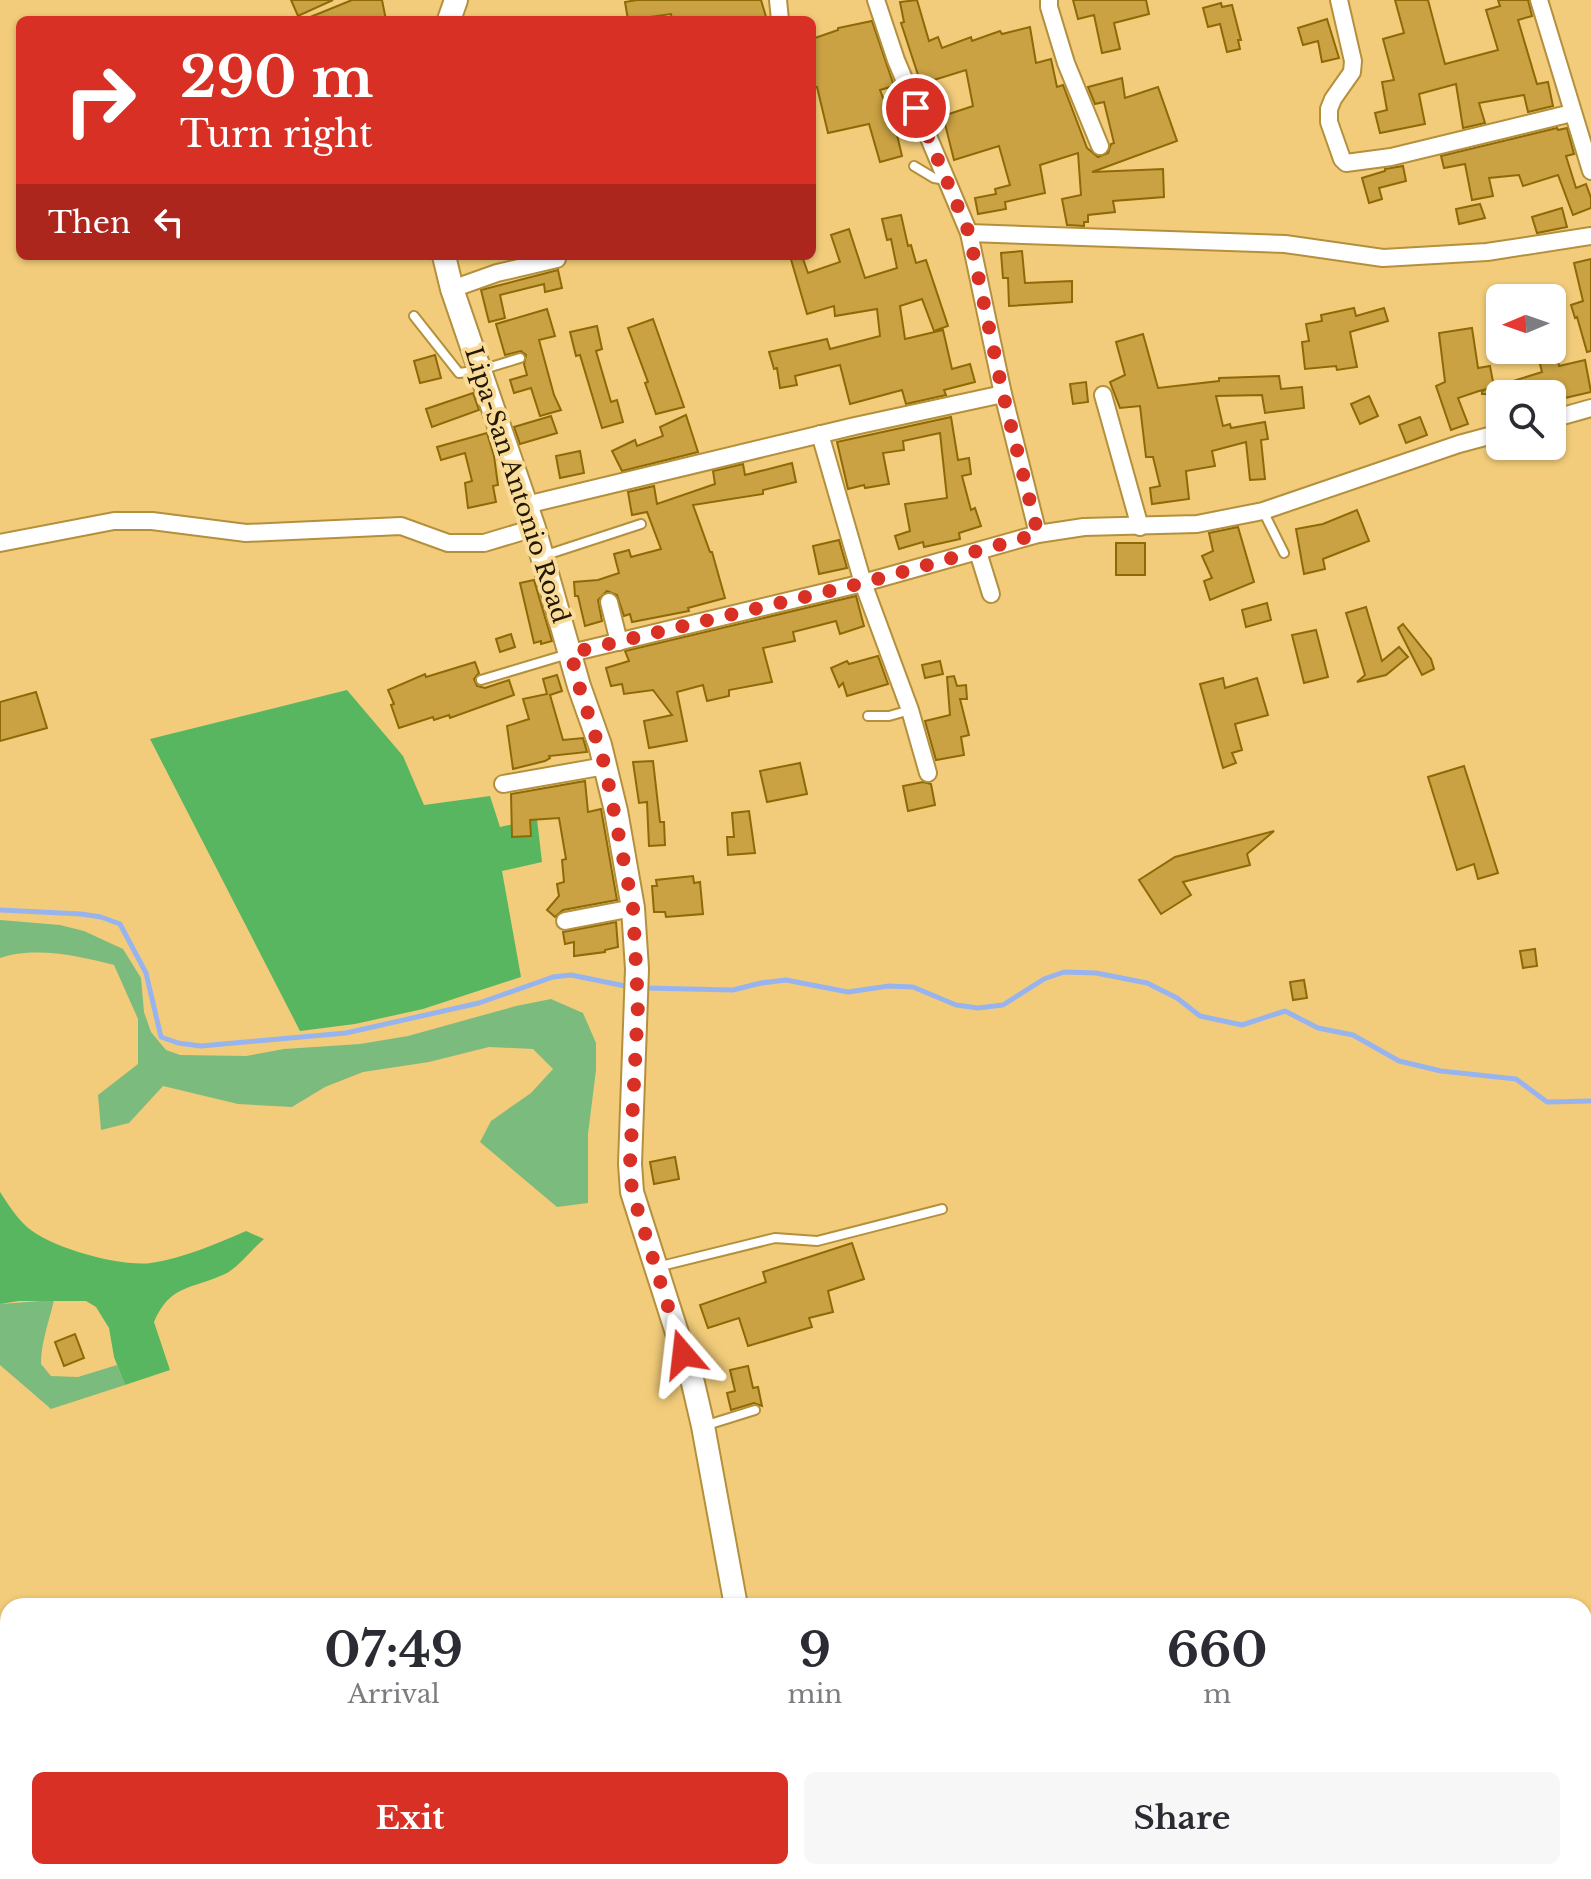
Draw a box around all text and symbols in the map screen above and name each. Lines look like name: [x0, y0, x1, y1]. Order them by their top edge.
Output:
text: 290 m: [180, 43, 373, 112]
icon: right: [48, 48, 152, 152]
pin: [882, 74, 950, 142]
icon: arrive: [894, 86, 938, 130]
text: Turn right: [180, 112, 373, 157]
icon: left: [147, 200, 191, 244]
text: Then: [48, 204, 131, 241]
north arrow: [1486, 284, 1566, 364]
map controls: [1486, 284, 1566, 460]
street label: Lipa-San Antonio Road: [459, 343, 576, 627]
button: search: [1486, 380, 1566, 460]
position arrow: [641, 1312, 725, 1396]
text: 07:49: [324, 1620, 463, 1680]
text: 9: [799, 1620, 831, 1680]
text: 660: [1167, 1620, 1268, 1680]
text: Arrival: [348, 1678, 440, 1710]
text: min: [788, 1678, 842, 1710]
text: m: [1203, 1678, 1231, 1710]
button: Exit: [32, 1772, 788, 1864]
button: Share: [804, 1772, 1560, 1864]

